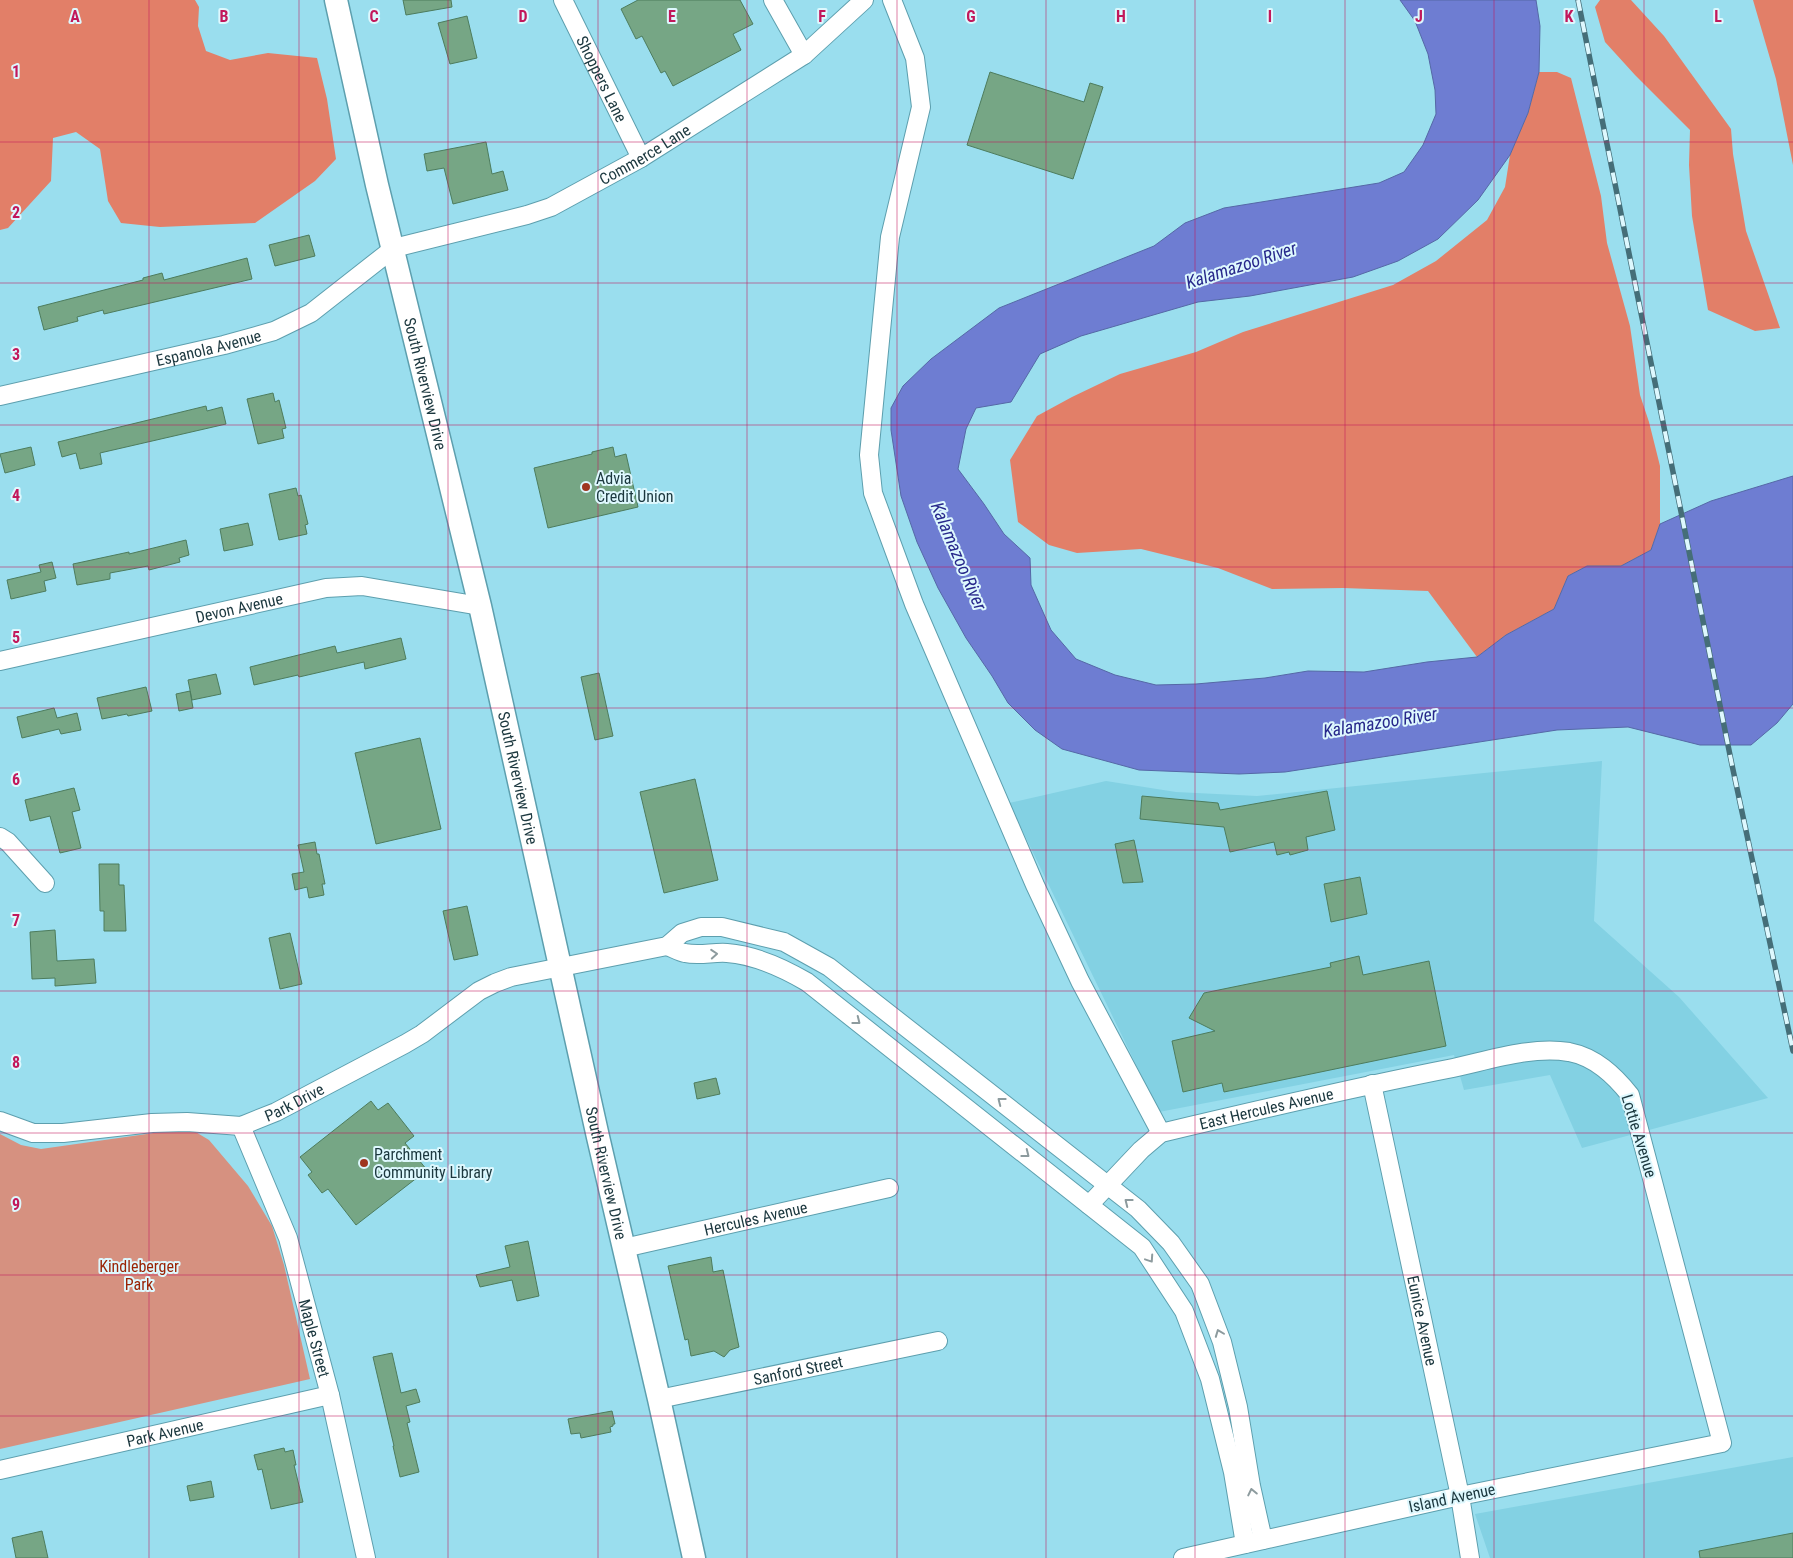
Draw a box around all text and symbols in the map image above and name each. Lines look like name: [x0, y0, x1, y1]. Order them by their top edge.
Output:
text: A: [70, 7, 80, 26]
text: B: [220, 7, 229, 26]
text: C: [369, 7, 379, 26]
text: D: [518, 7, 528, 26]
text: E: [668, 7, 676, 26]
text: F: [818, 7, 826, 26]
text: G: [966, 7, 976, 26]
text: H: [1116, 7, 1126, 26]
text: I: [1268, 7, 1272, 26]
text: J: [1415, 7, 1423, 26]
text: K: [1565, 7, 1574, 26]
text: L: [1714, 7, 1722, 26]
street label: Shoppers Lane: [573, 33, 631, 125]
text: 1: [12, 62, 20, 81]
street label: Commerce Lane: [596, 120, 694, 188]
text: 2: [12, 203, 20, 222]
water label: Kalamazoo River: [1183, 237, 1300, 293]
street label: South Riverview Drive: [400, 316, 451, 452]
street label: Espanola Avenue: [154, 326, 263, 370]
text: 3: [12, 345, 20, 364]
place label: Advia Credit Union: [596, 469, 674, 506]
marker: Advia Credit Union: [580, 481, 592, 493]
text: 4: [12, 486, 20, 505]
water label: Kalamazoo River: [927, 499, 991, 614]
street label: Devon Avenue: [194, 588, 284, 626]
text: 5: [12, 628, 20, 647]
water label: Kalamazoo River: [1322, 703, 1439, 741]
street label: South Riverview Drive: [494, 710, 542, 846]
text: 6: [12, 770, 20, 789]
text: 7: [12, 911, 20, 930]
one-way arrow: [710, 948, 718, 959]
one-way arrow: [851, 1016, 860, 1024]
text: 8: [12, 1053, 20, 1072]
street label: Park Drive: [262, 1079, 327, 1125]
street label: East Hercules Avenue: [1197, 1084, 1335, 1133]
street label: Lottie Avenue: [1617, 1092, 1661, 1180]
one-way arrow: [997, 1098, 1007, 1107]
street label: South Riverview Drive: [582, 1105, 631, 1241]
place label: Parchment Community Library: [374, 1145, 493, 1182]
one-way arrow: [1020, 1149, 1029, 1157]
marker: Parchment Community Library: [358, 1157, 370, 1169]
text: 9: [12, 1195, 20, 1214]
street label: Hercules Avenue: [702, 1197, 809, 1239]
one-way arrow: [1125, 1199, 1134, 1207]
one-way arrow: [1144, 1253, 1153, 1263]
park label: Kindleberger Park: [99, 1257, 179, 1294]
street label: Eunice Avenue: [1404, 1274, 1441, 1367]
street label: Maple Street: [295, 1297, 334, 1379]
one-way arrow: [1215, 1330, 1225, 1338]
street label: Sanford Street: [752, 1352, 845, 1389]
street label: Park Avenue: [125, 1415, 205, 1450]
street label: Island Avenue: [1407, 1480, 1497, 1516]
one-way arrow: [1247, 1488, 1258, 1497]

